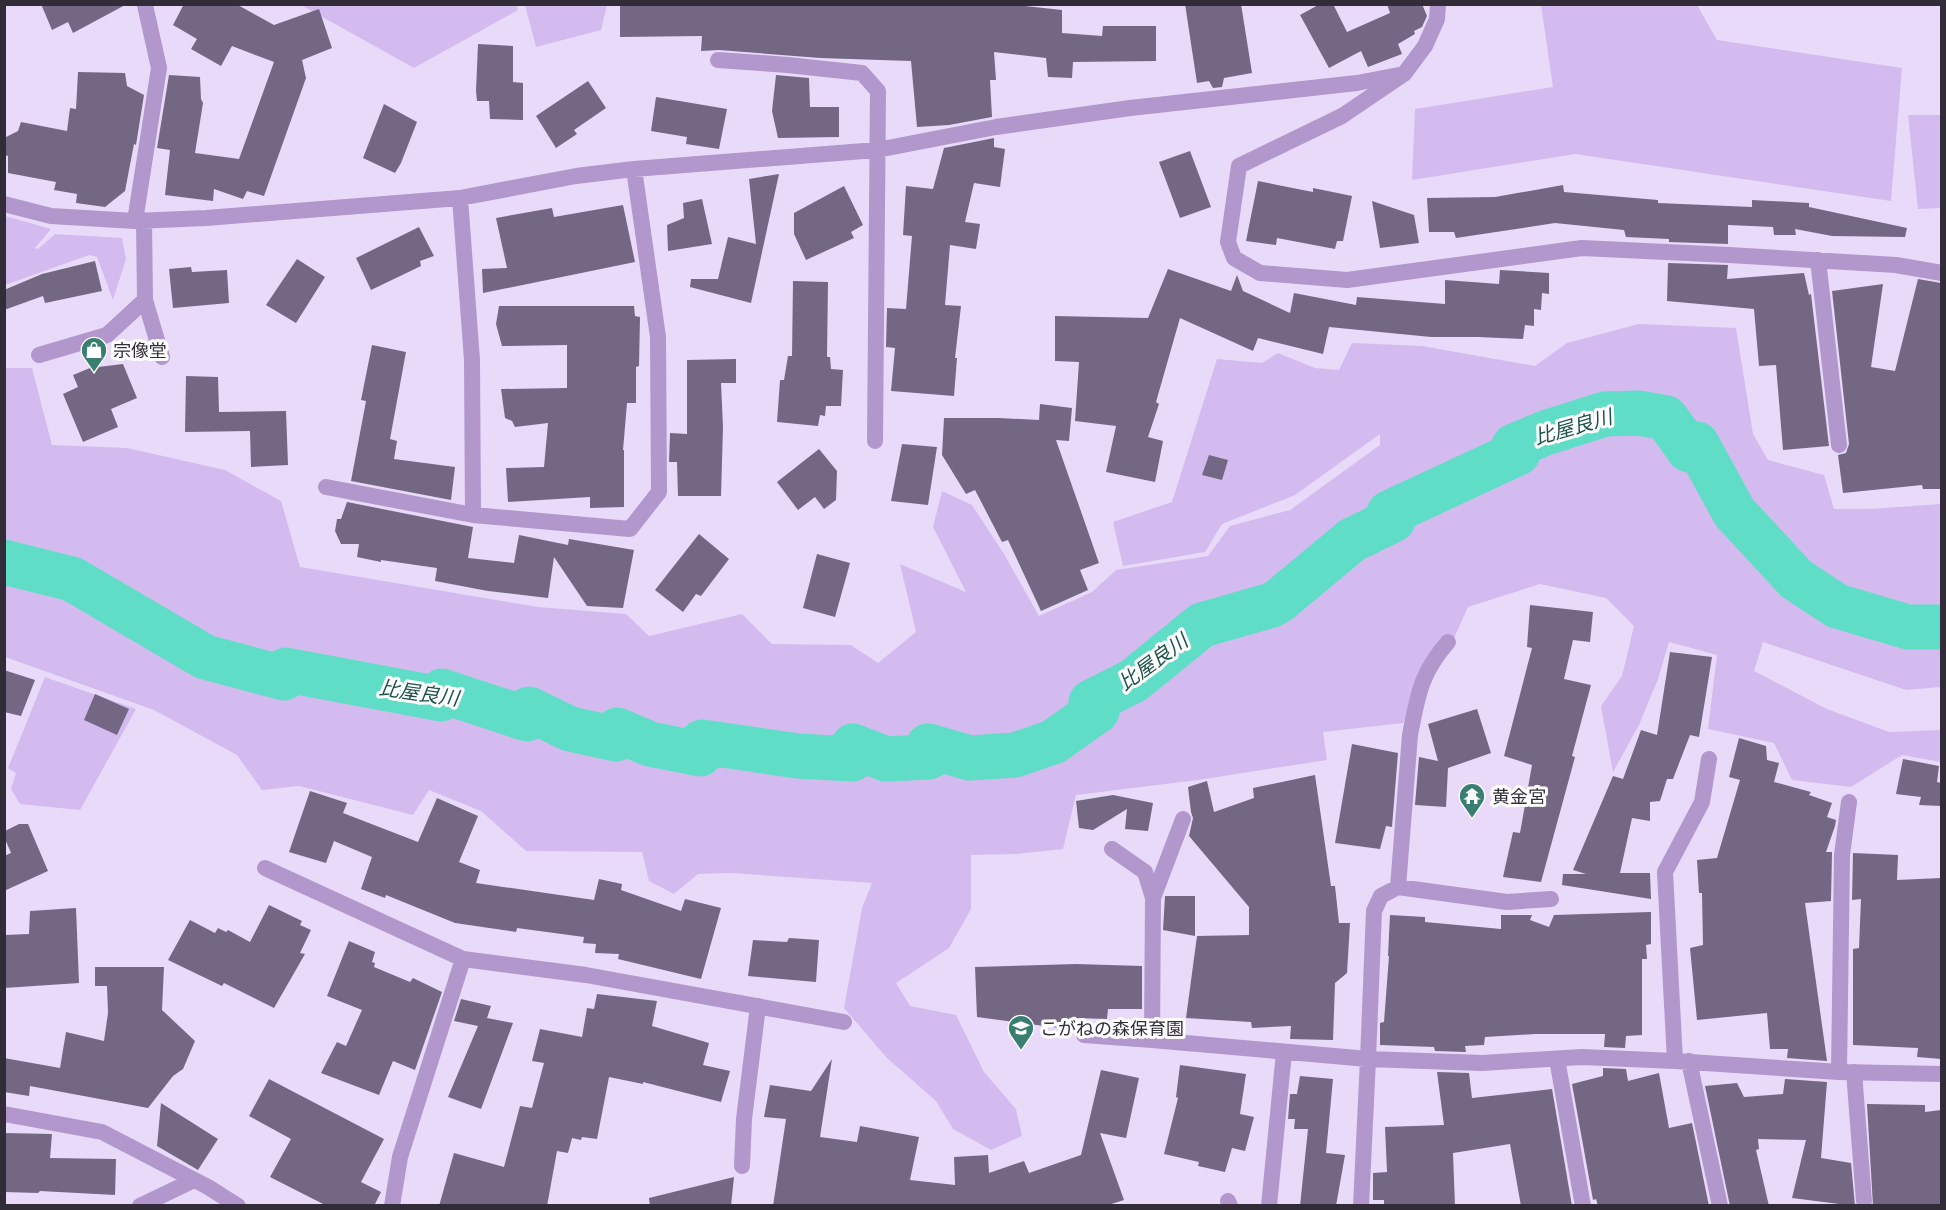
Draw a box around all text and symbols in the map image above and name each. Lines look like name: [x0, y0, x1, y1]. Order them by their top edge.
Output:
shop icon: 宗像堂: [79, 335, 109, 373]
place label: 宗像堂: [113, 340, 167, 361]
water label: 比屋良川: [1531, 404, 1617, 450]
water label: 比屋良川: [1114, 628, 1194, 695]
water label: 比屋良川: [378, 676, 462, 711]
temple icon: 黄金宮: [1457, 781, 1487, 819]
place label: 黄金宮: [1492, 786, 1546, 807]
school or university icon: こがねの森保育園: [1006, 1013, 1036, 1051]
place label: こがねの森保育園: [1040, 1018, 1184, 1039]

